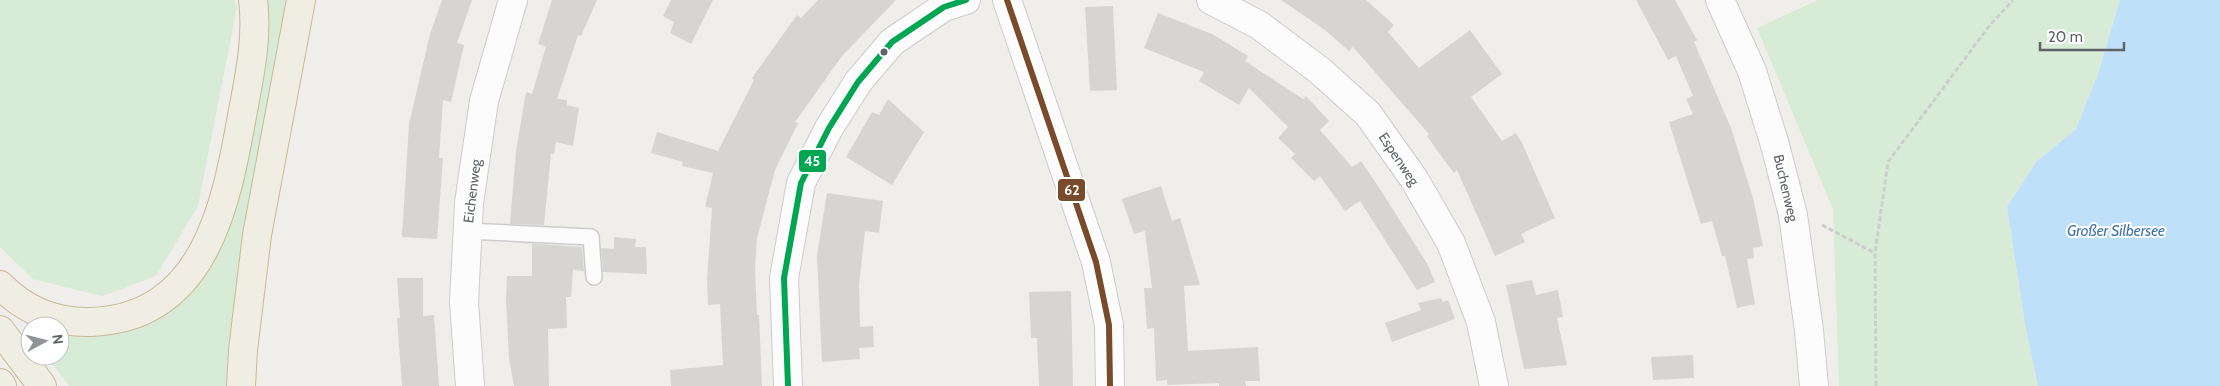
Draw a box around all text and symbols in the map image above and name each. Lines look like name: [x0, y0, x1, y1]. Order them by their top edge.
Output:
scale bar: [2040, 20, 2124, 52]
text: 20 m: [2048, 28, 2083, 46]
unlabelled marker: [879, 47, 889, 57]
street label: Espenweg: [1375, 129, 1424, 190]
line badge: 45: [798, 149, 827, 173]
text: 45: [804, 152, 820, 170]
street label: Buchenweg: [1770, 153, 1803, 224]
street label: Eichenweg: [459, 157, 485, 224]
line badge: 62: [1057, 178, 1086, 202]
text: 62: [1064, 181, 1080, 199]
water label: Großer Silbersee: [2067, 222, 2165, 240]
north arrow: [20, 316, 70, 366]
text: N: [48, 333, 67, 345]

